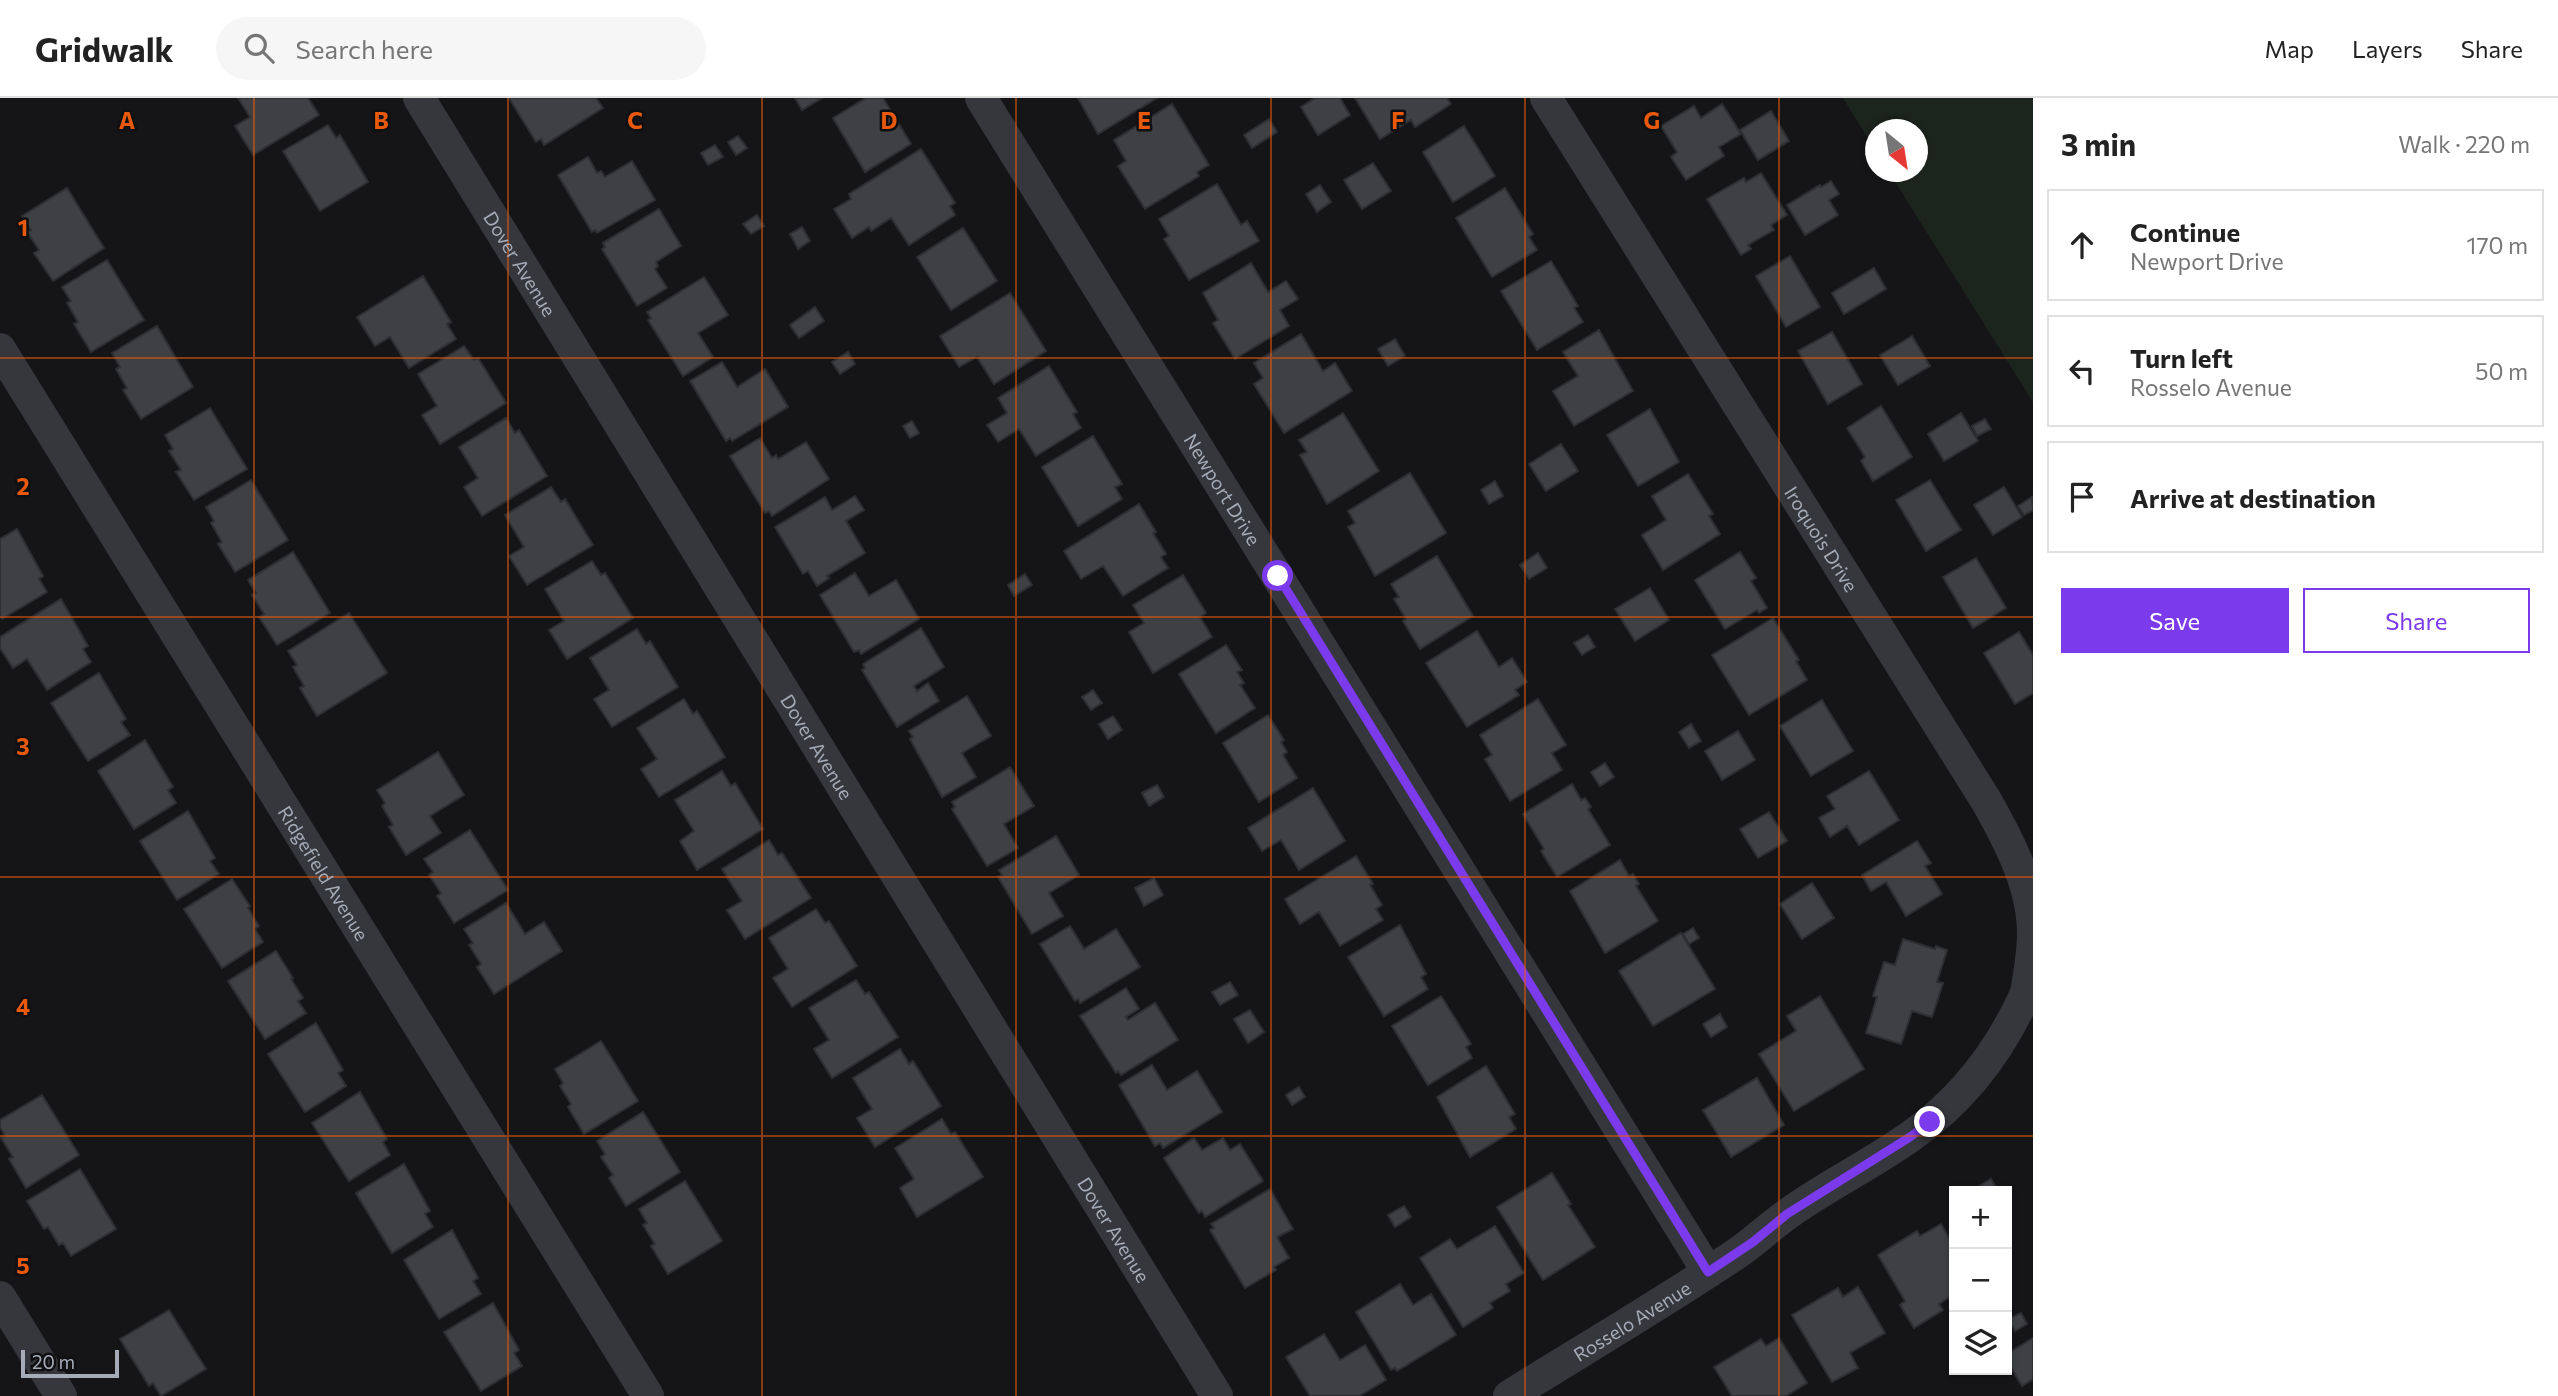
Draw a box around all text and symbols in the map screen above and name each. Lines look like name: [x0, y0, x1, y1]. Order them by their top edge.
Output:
search box: [216, 17, 706, 80]
text: Gridwalk: [35, 28, 174, 69]
icon: search: [240, 29, 278, 67]
text: Search here: [296, 33, 433, 64]
text: Map: [2265, 34, 2314, 63]
text: Layers: [2352, 34, 2423, 63]
text: Share: [2461, 34, 2523, 63]
text: A: [119, 106, 136, 134]
text: B: [373, 106, 389, 134]
text: C: [627, 106, 643, 134]
text: D: [881, 106, 898, 134]
text: E: [1137, 106, 1151, 134]
text: F: [1391, 106, 1405, 134]
text: G: [1644, 106, 1660, 134]
north arrow: [1865, 119, 1928, 182]
text: 3 min: [2061, 125, 2136, 162]
text: Walk · 220 m: [2398, 130, 2530, 158]
street label: Dover Avenue: [480, 207, 562, 320]
text: 1: [18, 213, 28, 241]
text: Continue: [2130, 216, 2240, 247]
icon: ahead: [2063, 226, 2101, 264]
text: 170 m: [2467, 231, 2528, 259]
text: Newport Drive: [2130, 247, 2284, 275]
text: Turn left: [2130, 342, 2233, 373]
icon: left: [2063, 352, 2101, 390]
text: 50 m: [2475, 357, 2528, 385]
text: Rosselo Avenue: [2130, 373, 2292, 401]
street label: Newport Drive: [1180, 429, 1266, 549]
text: 2: [16, 472, 30, 500]
icon: arrive: [2063, 478, 2101, 516]
street label: Iroquois Drive: [1780, 482, 1864, 596]
text: Arrive at destination: [2130, 482, 2376, 513]
route start: [1262, 560, 1293, 591]
button: Save: [2061, 588, 2289, 653]
button: Share: [2303, 588, 2530, 653]
street label: Dover Avenue: [777, 690, 859, 803]
text: 3: [16, 732, 30, 760]
street label: Ridgefield Avenue: [274, 801, 374, 944]
text: 4: [16, 992, 30, 1020]
route end: [1914, 1106, 1945, 1137]
street label: Dover Avenue: [1074, 1173, 1155, 1286]
map controls: [1949, 1186, 2012, 1375]
button: +: [1949, 1186, 2012, 1249]
button: −: [1949, 1249, 2012, 1312]
text: 5: [16, 1251, 30, 1279]
street label: Rosselo Avenue: [1569, 1275, 1695, 1365]
button: layers: [1949, 1312, 2012, 1375]
scale bar: [21, 1347, 119, 1379]
text: 20 m: [32, 1350, 75, 1373]

